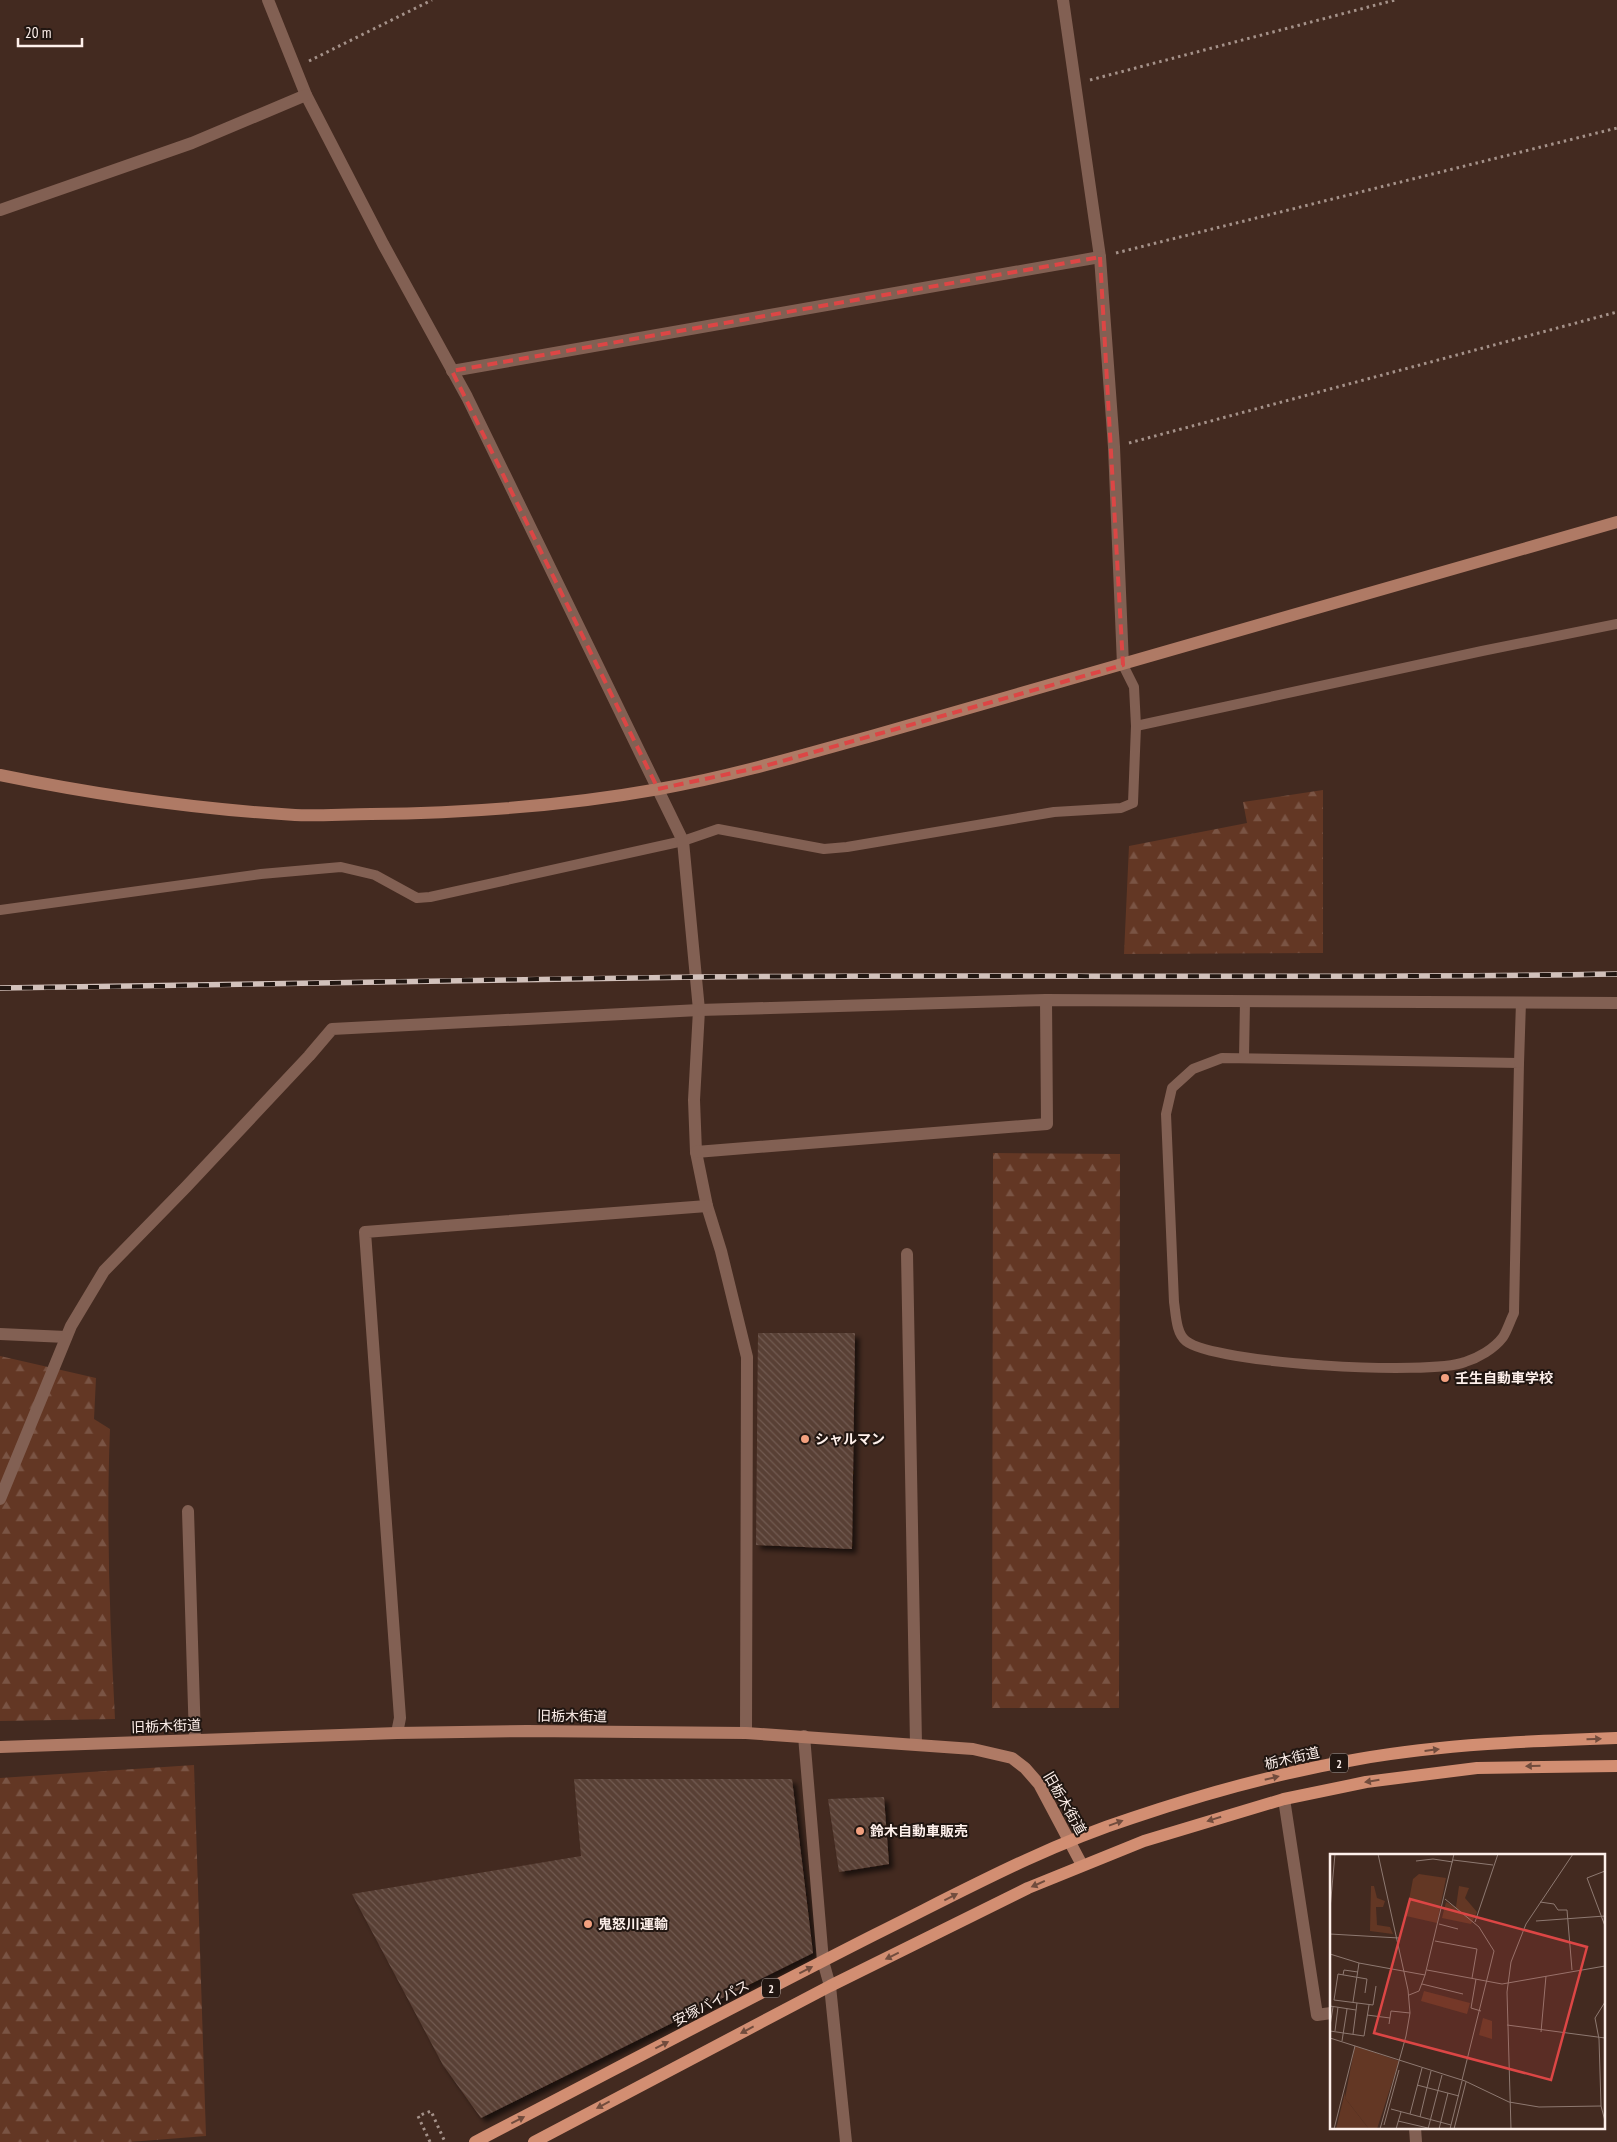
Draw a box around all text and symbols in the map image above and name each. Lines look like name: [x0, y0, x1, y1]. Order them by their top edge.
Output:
scale bar: [18, 15, 81, 47]
text: 20 m: [25, 23, 51, 42]
place label: 壬生自動車学校: [1455, 1369, 1553, 1387]
marker: 壬生自動車学校: [1439, 1372, 1451, 1384]
place label: シャルマン: [815, 1430, 885, 1448]
marker: シャルマン: [799, 1433, 811, 1445]
street label: 旧栃木街道: [537, 1706, 607, 1726]
street label: 旧栃木街道: [131, 1716, 201, 1736]
one-way arrow: [1586, 1734, 1602, 1742]
street label: 栃木街道: [1263, 1743, 1321, 1773]
one-way arrow: [1424, 1746, 1440, 1754]
road number: 2: [1330, 1754, 1348, 1772]
one-way arrow: [1525, 1762, 1541, 1770]
street label: 旧栃木街道: [1040, 1768, 1090, 1838]
one-way arrow: [1264, 1774, 1279, 1782]
one-way arrow: [1363, 1777, 1379, 1785]
one-way arrow: [1206, 1816, 1221, 1824]
one-way arrow: [1109, 1819, 1124, 1827]
place label: 鈴木自動車販売: [870, 1822, 968, 1840]
marker: 鈴木自動車販売: [854, 1825, 866, 1837]
inset map: [1330, 1854, 1604, 2130]
one-way arrow: [1031, 1881, 1045, 1889]
one-way arrow: [944, 1893, 958, 1901]
place label: 鬼怒川運輸: [598, 1915, 668, 1933]
marker: 鬼怒川運輸: [582, 1918, 594, 1930]
one-way arrow: [885, 1952, 899, 1960]
one-way arrow: [799, 1966, 813, 1974]
street label: 安塚バイパス: [670, 1976, 752, 2030]
road number: 2: [762, 1979, 780, 1998]
one-way arrow: [740, 2026, 754, 2034]
one-way arrow: [655, 2041, 669, 2049]
one-way arrow: [597, 2101, 610, 2110]
one-way arrow: [511, 2116, 525, 2124]

